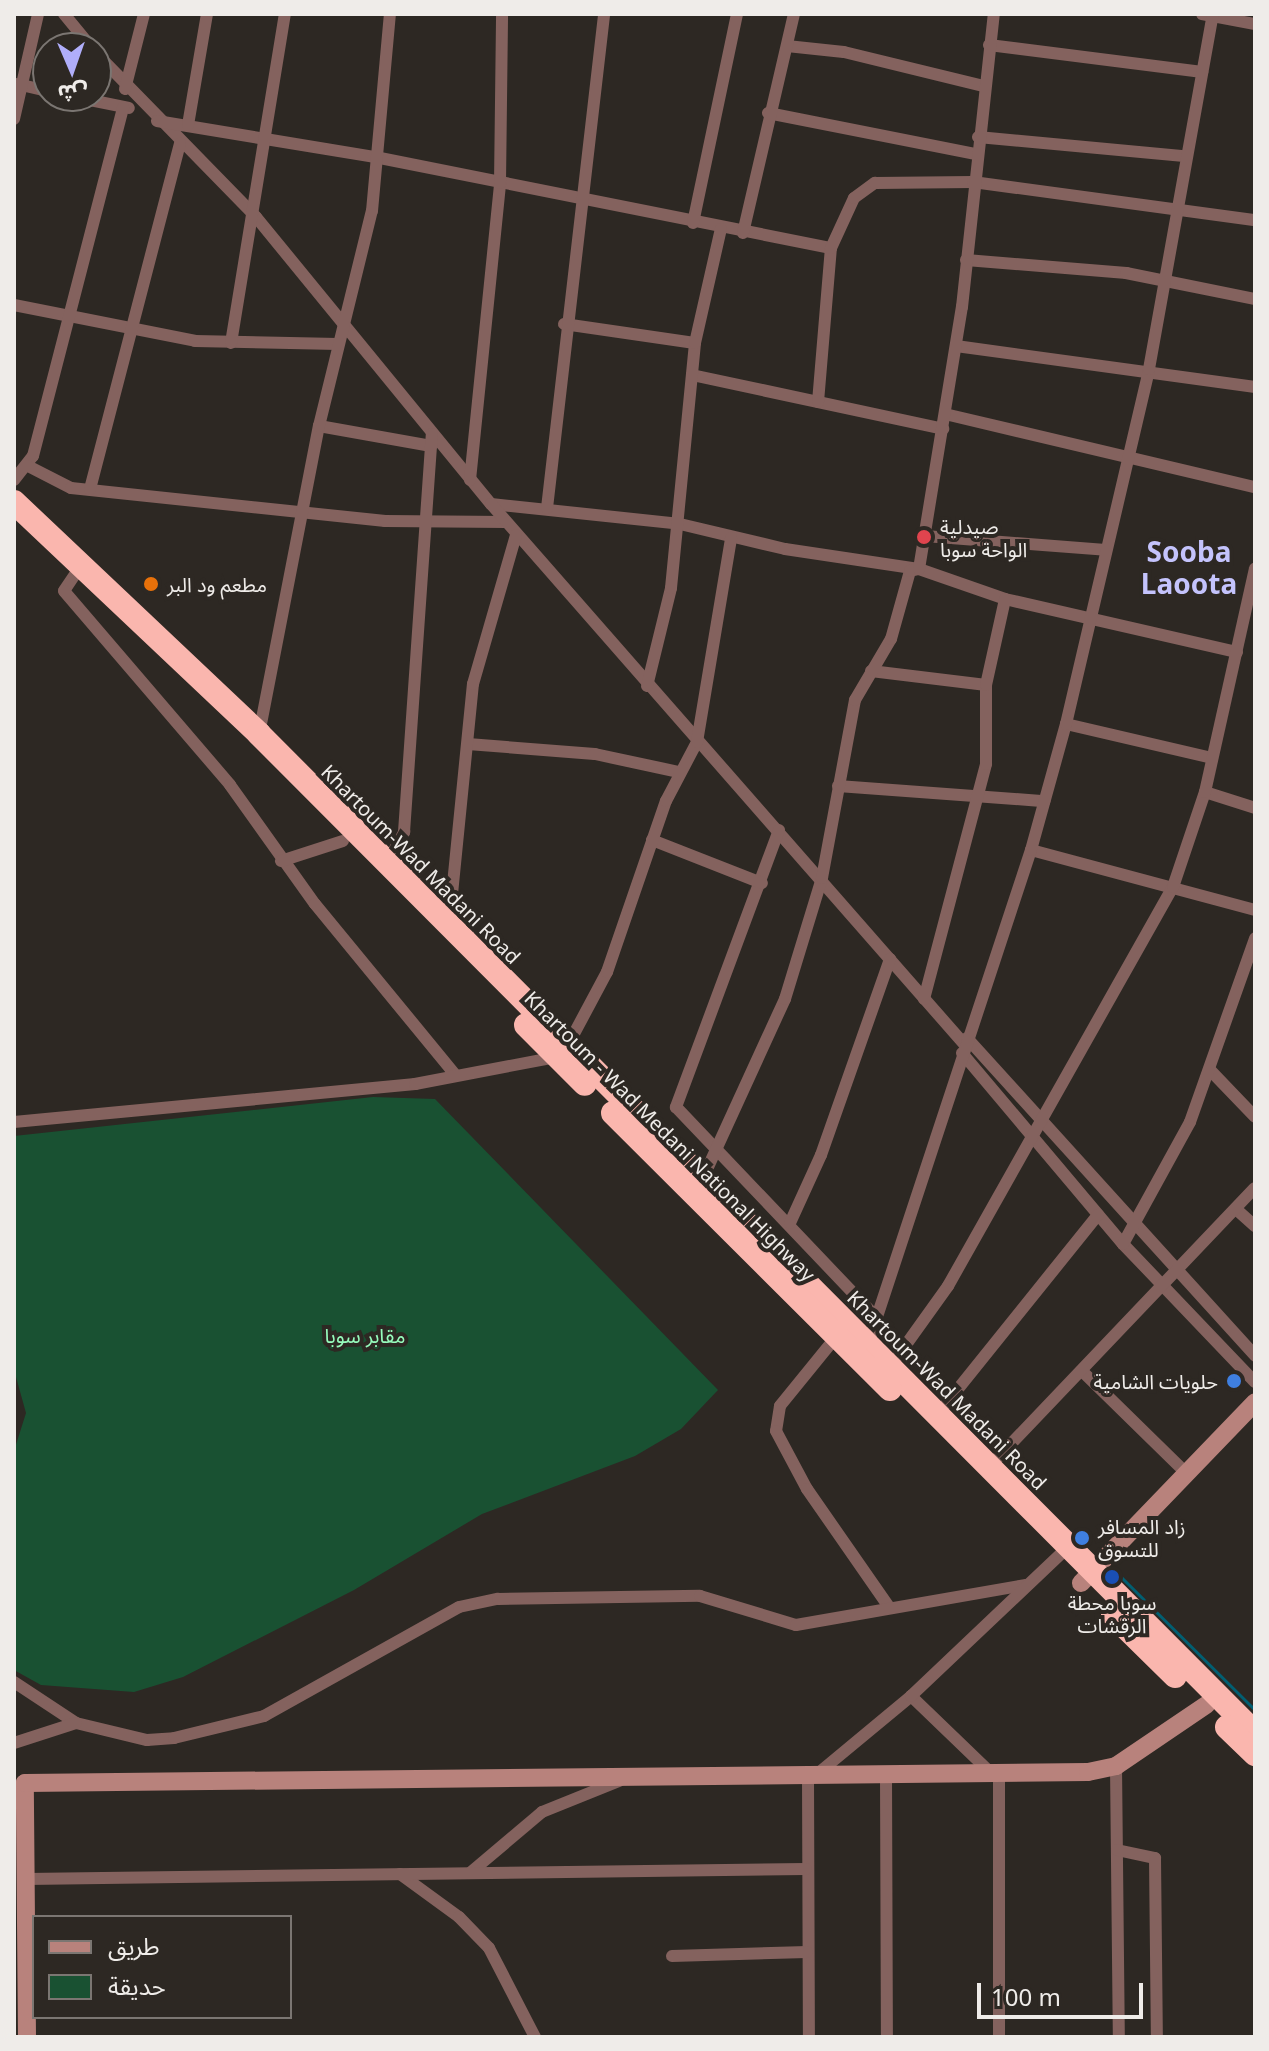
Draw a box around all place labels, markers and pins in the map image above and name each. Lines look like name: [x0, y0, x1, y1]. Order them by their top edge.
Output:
place label: صيدلية الواحة سوبا: [940, 514, 1027, 561]
marker: صيدلية الواحة سوبا: [915, 528, 933, 546]
place label: مطعم ود البر: [167, 572, 267, 596]
marker: مطعم ود البر: [142, 575, 160, 593]
place label: حلويات الشامية: [1093, 1369, 1218, 1393]
marker: حلويات الشامية: [1225, 1372, 1243, 1390]
place label: زاد المسافر للتسوق: [1098, 1514, 1186, 1561]
marker: زاد المسافر للتسوق: [1073, 1529, 1091, 1547]
marker: سوبا محطة الرقشات: [1103, 1568, 1121, 1586]
place label: سوبا محطة الرقشات: [1068, 1590, 1156, 1637]

